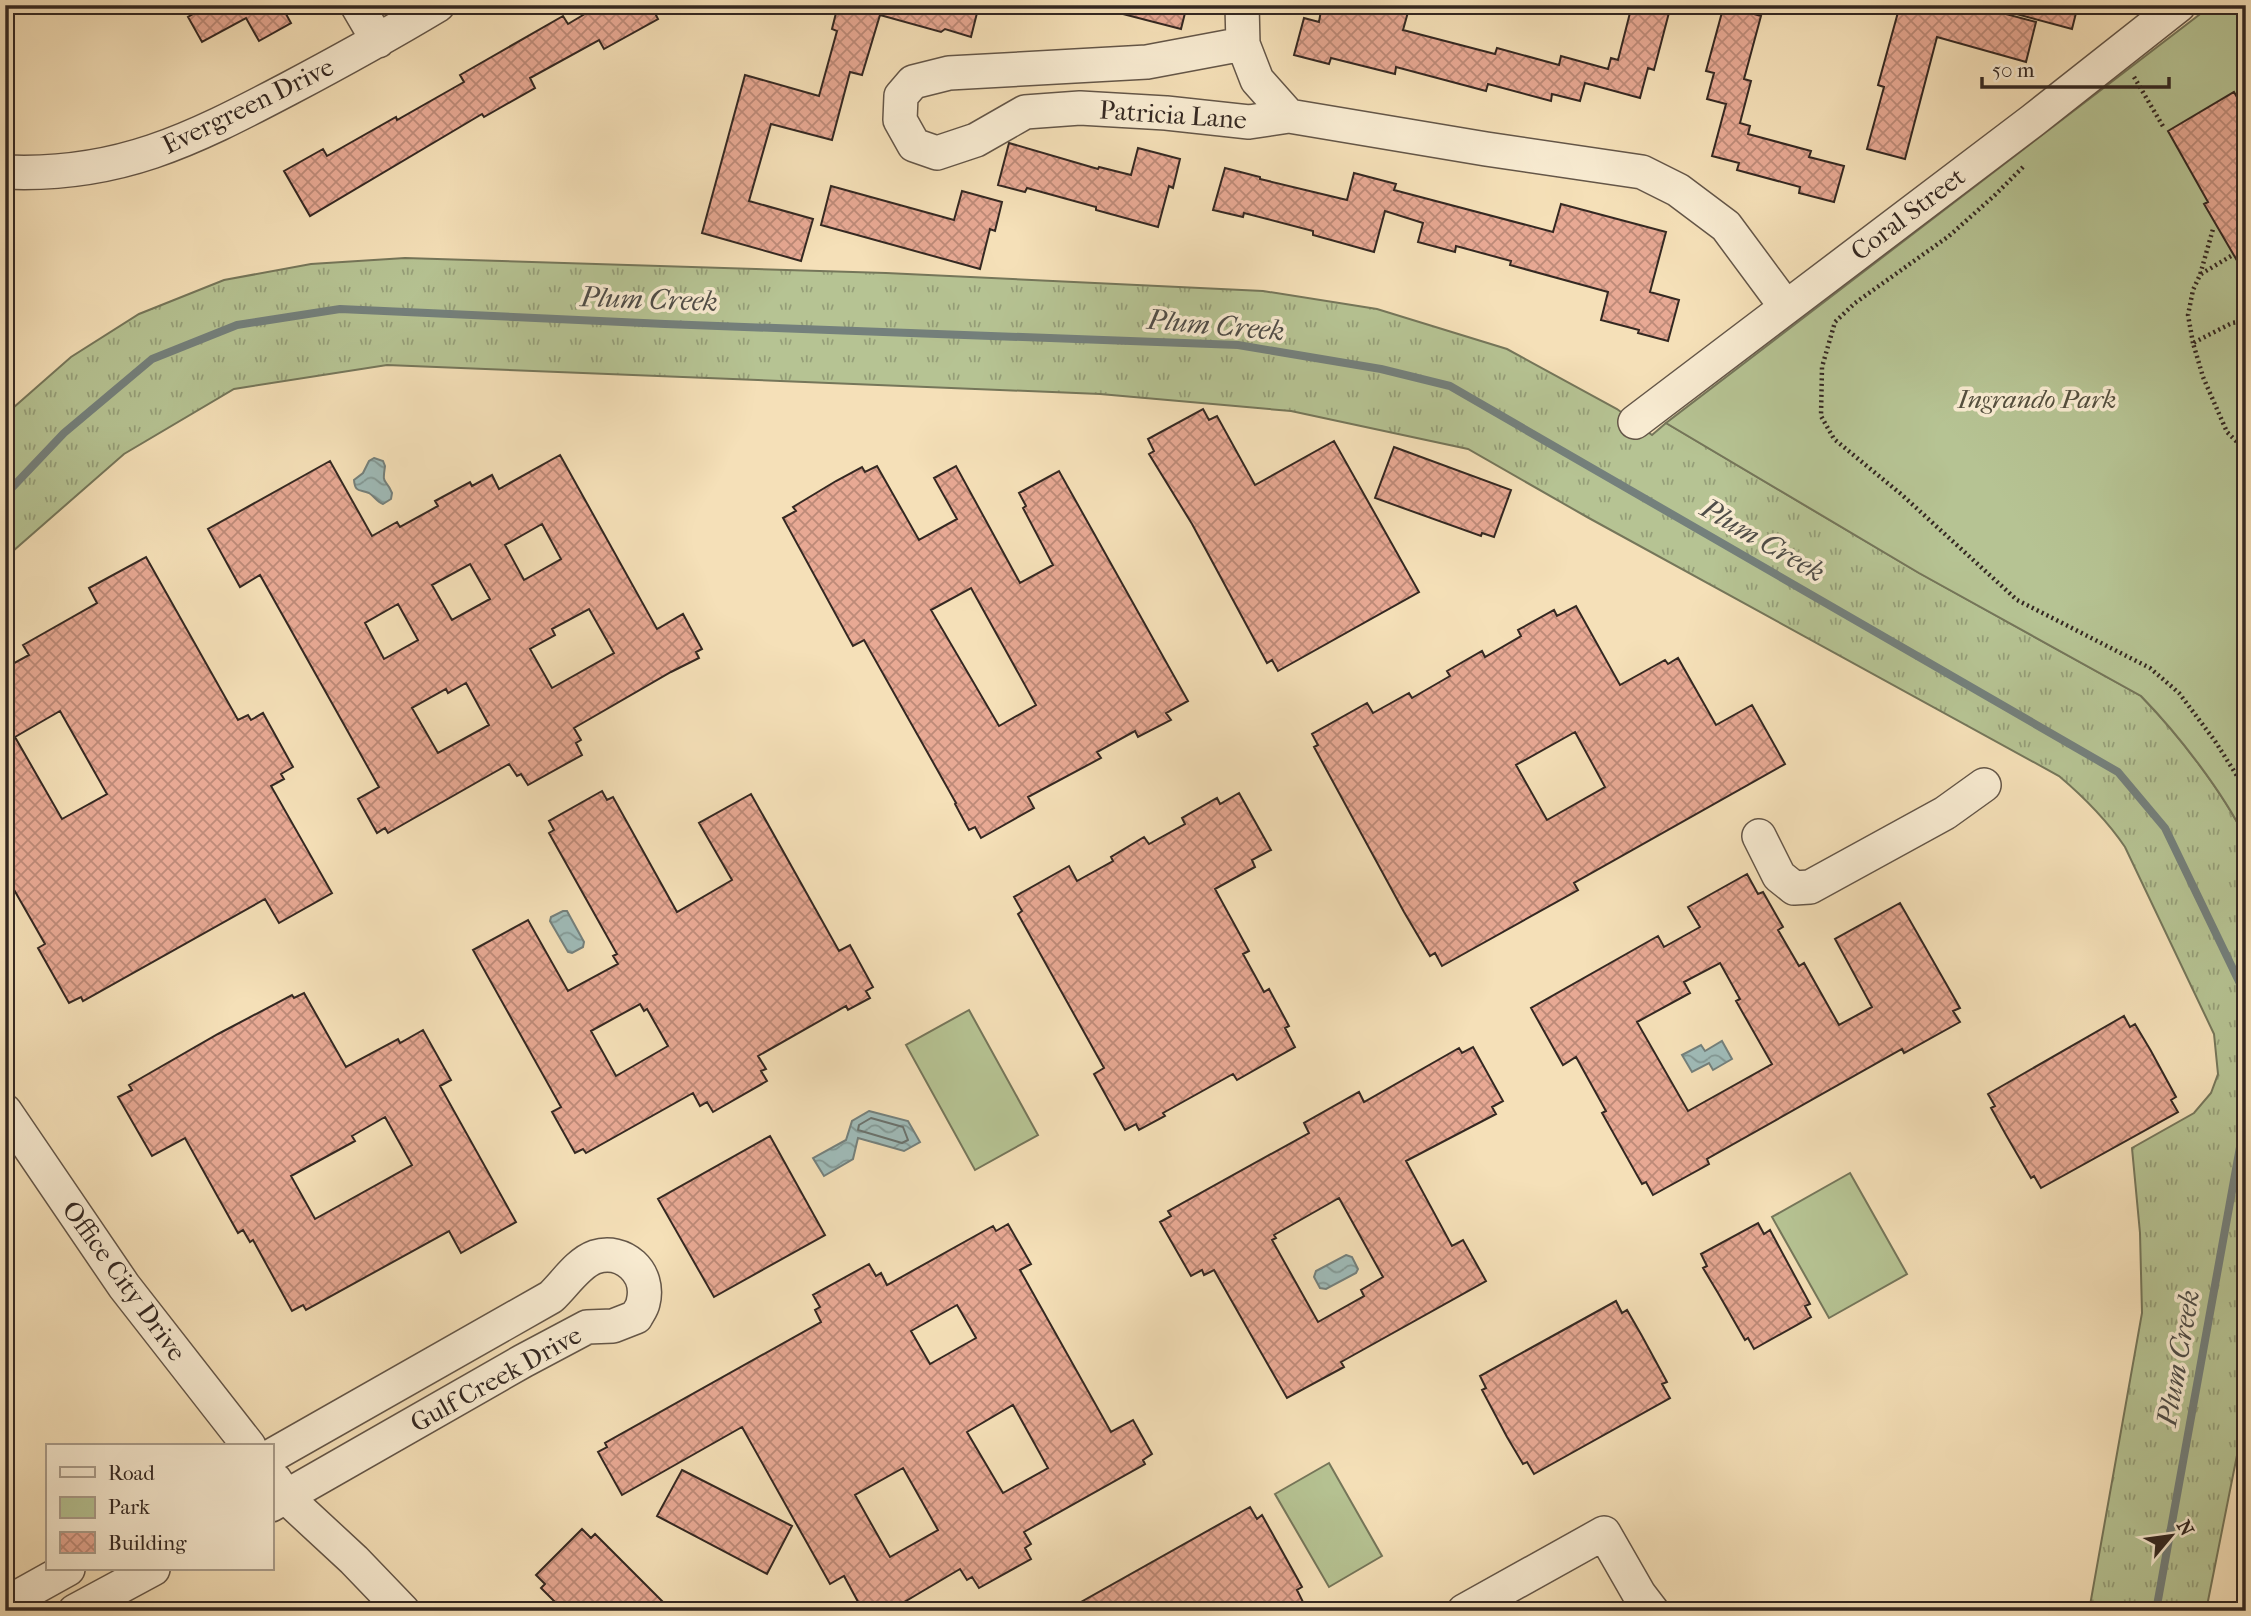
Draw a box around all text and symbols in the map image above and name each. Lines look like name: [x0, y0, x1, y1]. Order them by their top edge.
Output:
scale bar: [1982, 46, 2169, 90]
street label: Evergreen Drive: [157, 51, 339, 161]
text: 50 m: [1992, 58, 2035, 82]
street label: Patricia Lane: [1098, 94, 1248, 136]
street label: Coral Street: [1845, 161, 1972, 267]
water label: Plum Creek: [578, 280, 718, 318]
water label: Plum Creek: [1144, 302, 1286, 347]
park label: Ingrando Park: [1957, 384, 2116, 415]
water label: Plum Creek: [1693, 490, 1831, 589]
street label: Office City Drive: [56, 1195, 193, 1367]
water label: Plum Creek: [2149, 1287, 2206, 1431]
street label: Gulf Creek Drive: [405, 1319, 587, 1439]
legend: [46, 1444, 273, 1570]
text: Road: [108, 1461, 155, 1485]
text: Park: [108, 1495, 150, 1519]
north arrow: [2136, 1500, 2206, 1570]
text: N: [2172, 1517, 2198, 1540]
text: Building: [108, 1531, 187, 1555]

